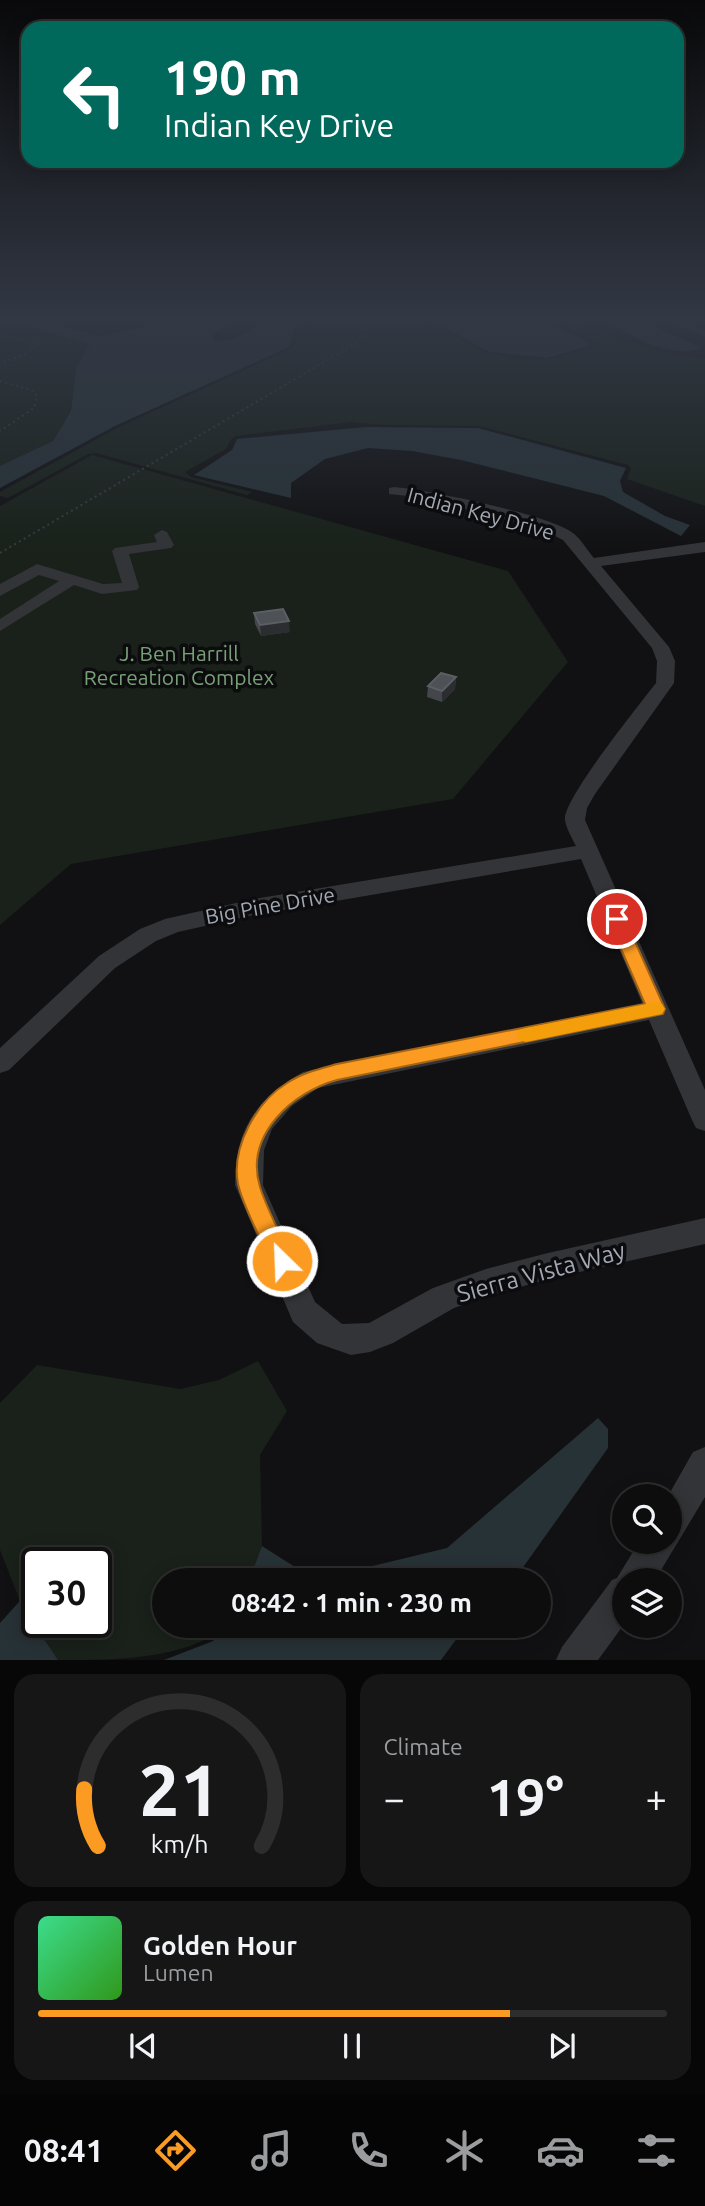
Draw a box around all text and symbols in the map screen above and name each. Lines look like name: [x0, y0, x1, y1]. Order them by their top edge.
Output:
icon: left: [49, 49, 140, 140]
text: 190 m: [164, 49, 301, 104]
text: Indian Key Drive: [164, 107, 394, 143]
street label: Indian Key Drive: [405, 482, 557, 544]
park label: J. Ben Harrill Recreation Complex: [84, 641, 275, 689]
street label: Big Pine Drive: [203, 882, 337, 928]
pin: [587, 889, 647, 949]
icon: arrive: [598, 900, 636, 938]
position arrow: [245, 1224, 319, 1298]
street label: Sierra Vista Way: [454, 1236, 628, 1307]
map controls: [612, 1484, 682, 1638]
button: search: [612, 1484, 682, 1554]
speed limit sign: 30: [21, 1547, 112, 1638]
button: layers: [612, 1568, 682, 1638]
text: 08:42 · 1 min · 230 m: [231, 1588, 472, 1617]
text: Climate: [384, 1734, 463, 1759]
text: 21: [139, 1749, 221, 1831]
text: 19°: [487, 1768, 564, 1826]
text: −: [384, 1777, 405, 1819]
text: +: [646, 1777, 667, 1819]
text: km/h: [151, 1830, 209, 1858]
text: Golden Hour: [143, 1931, 297, 1960]
text: Lumen: [143, 1960, 214, 1985]
icon: previous: [124, 2027, 162, 2065]
icon: pause: [333, 2027, 371, 2065]
icon: next: [543, 2027, 581, 2065]
icon: directions: [151, 2126, 200, 2175]
icon: music: [247, 2126, 296, 2175]
icon: phone: [344, 2126, 393, 2175]
icon: climate: [440, 2126, 489, 2175]
icon: car: [536, 2126, 585, 2175]
icon: filters: [632, 2126, 681, 2175]
text: 08:41: [24, 2132, 104, 2168]

